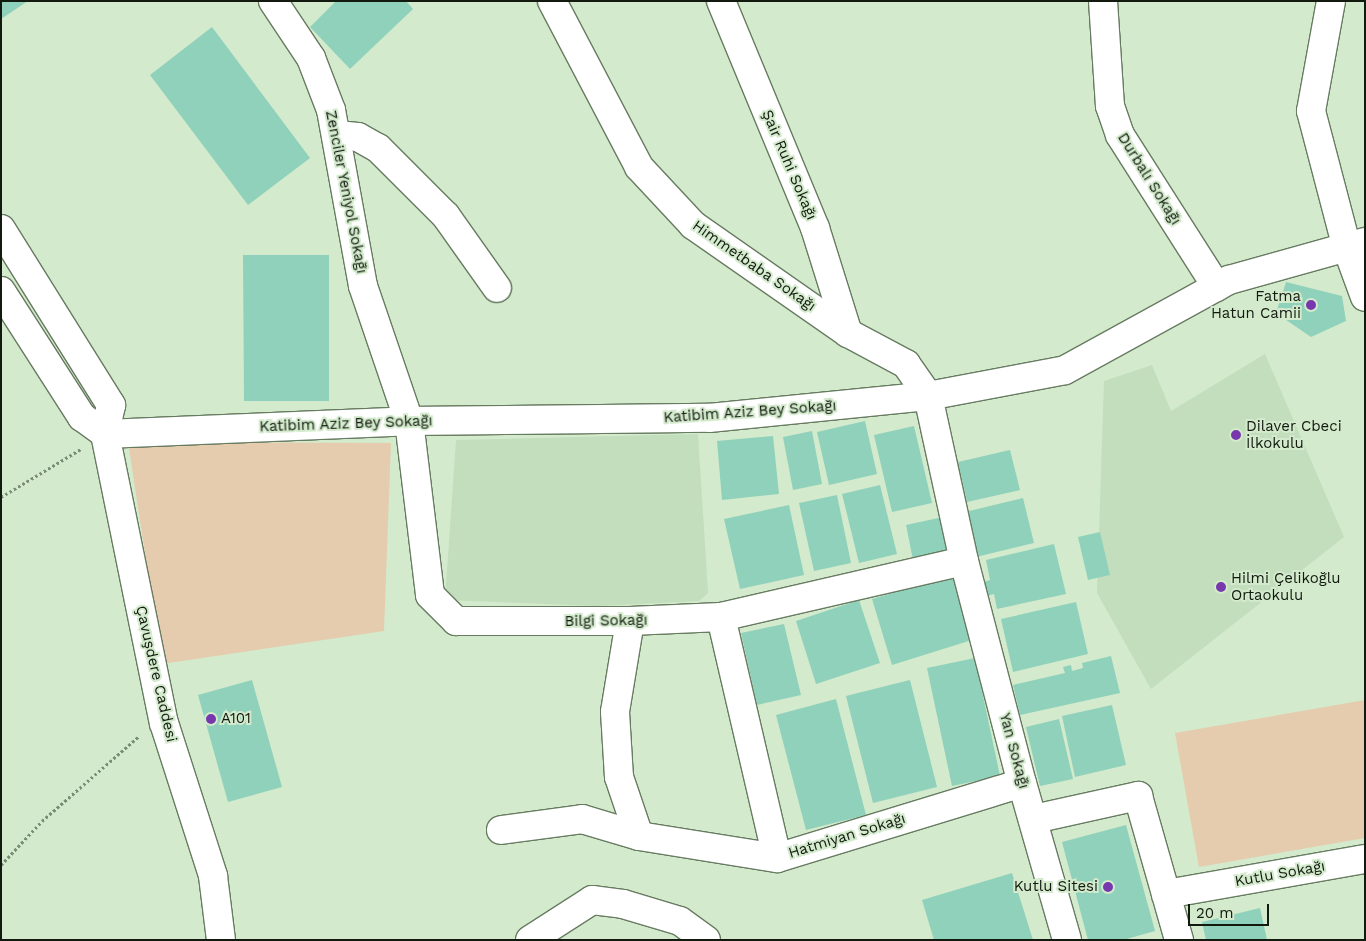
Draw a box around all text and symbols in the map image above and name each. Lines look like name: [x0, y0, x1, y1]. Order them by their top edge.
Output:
street label: Şair Ruhi Sokağı: [758, 107, 820, 223]
street label: Zenciler Yeniyol Sokağı: [321, 108, 371, 276]
street label: Durbalı Sokağı: [1113, 130, 1185, 228]
street label: Himmetbaba Sokağı: [689, 217, 819, 315]
place label: Fatma Hatun Camii: [1211, 287, 1301, 322]
marker: Fatma Hatun Camii: [1305, 299, 1317, 311]
street label: Katibim Aziz Bey Sokağı: [662, 397, 838, 427]
street label: Katibim Aziz Bey Sokağı: [259, 412, 433, 436]
place label: Dilaver Cbeci İlkokulu: [1246, 417, 1342, 452]
marker: Dilaver Cbeci İlkokulu: [1230, 429, 1242, 441]
place label: Hilmi Çelikoğlu Ortaokulu: [1231, 569, 1341, 604]
marker: Hilmi Çelikoğlu Ortaokulu: [1215, 581, 1227, 593]
street label: Çavuşdere Caddesi: [132, 604, 180, 744]
street label: Bilgi Sokağı: [564, 611, 648, 631]
place label: A101: [221, 710, 251, 728]
street label: Yan Sokağı: [995, 711, 1033, 791]
marker: A101: [205, 713, 217, 725]
street label: Hatmiyan Sokağı: [786, 810, 908, 862]
street label: Kutlu Sokağı: [1233, 857, 1327, 891]
place label: Kutlu Sitesi: [1014, 878, 1098, 896]
marker: Kutlu Sitesi: [1102, 881, 1114, 893]
scale bar: [1191, 894, 1272, 926]
text: 20 m: [1196, 904, 1234, 922]

